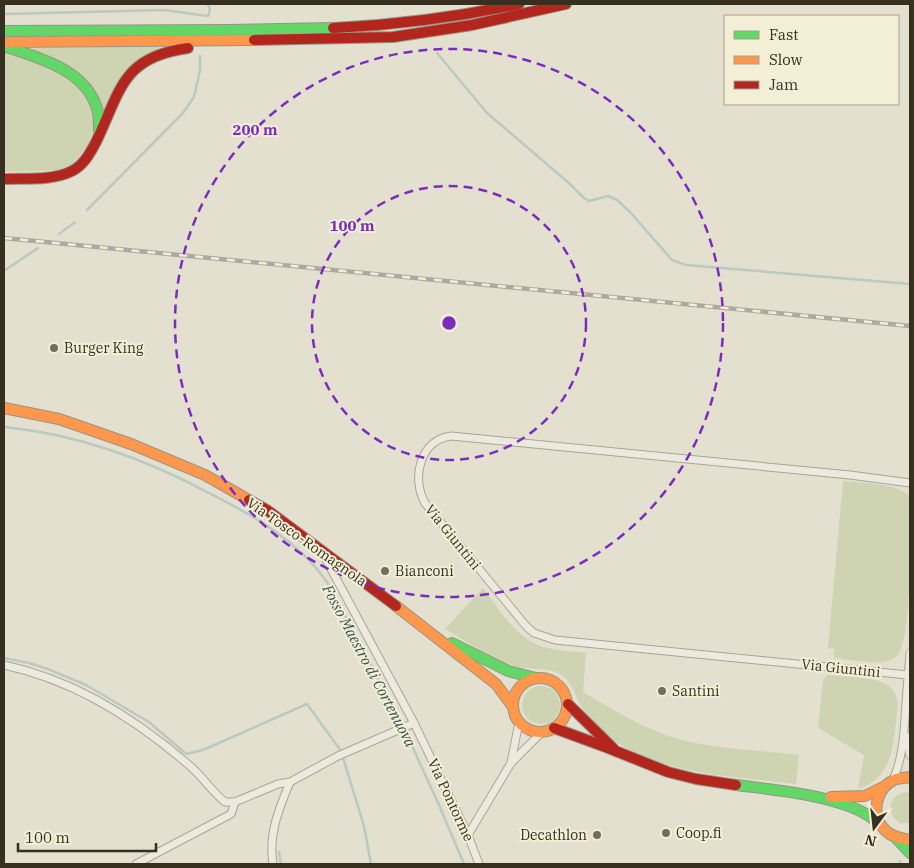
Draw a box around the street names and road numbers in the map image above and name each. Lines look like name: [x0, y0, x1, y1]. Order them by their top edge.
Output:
street label: Via Tosco-Romagnola: [243, 494, 371, 590]
street label: Via Giuntini: [421, 501, 485, 573]
street label: Via Giuntini: [801, 655, 881, 681]
street label: Via Pontorme: [424, 756, 478, 844]

